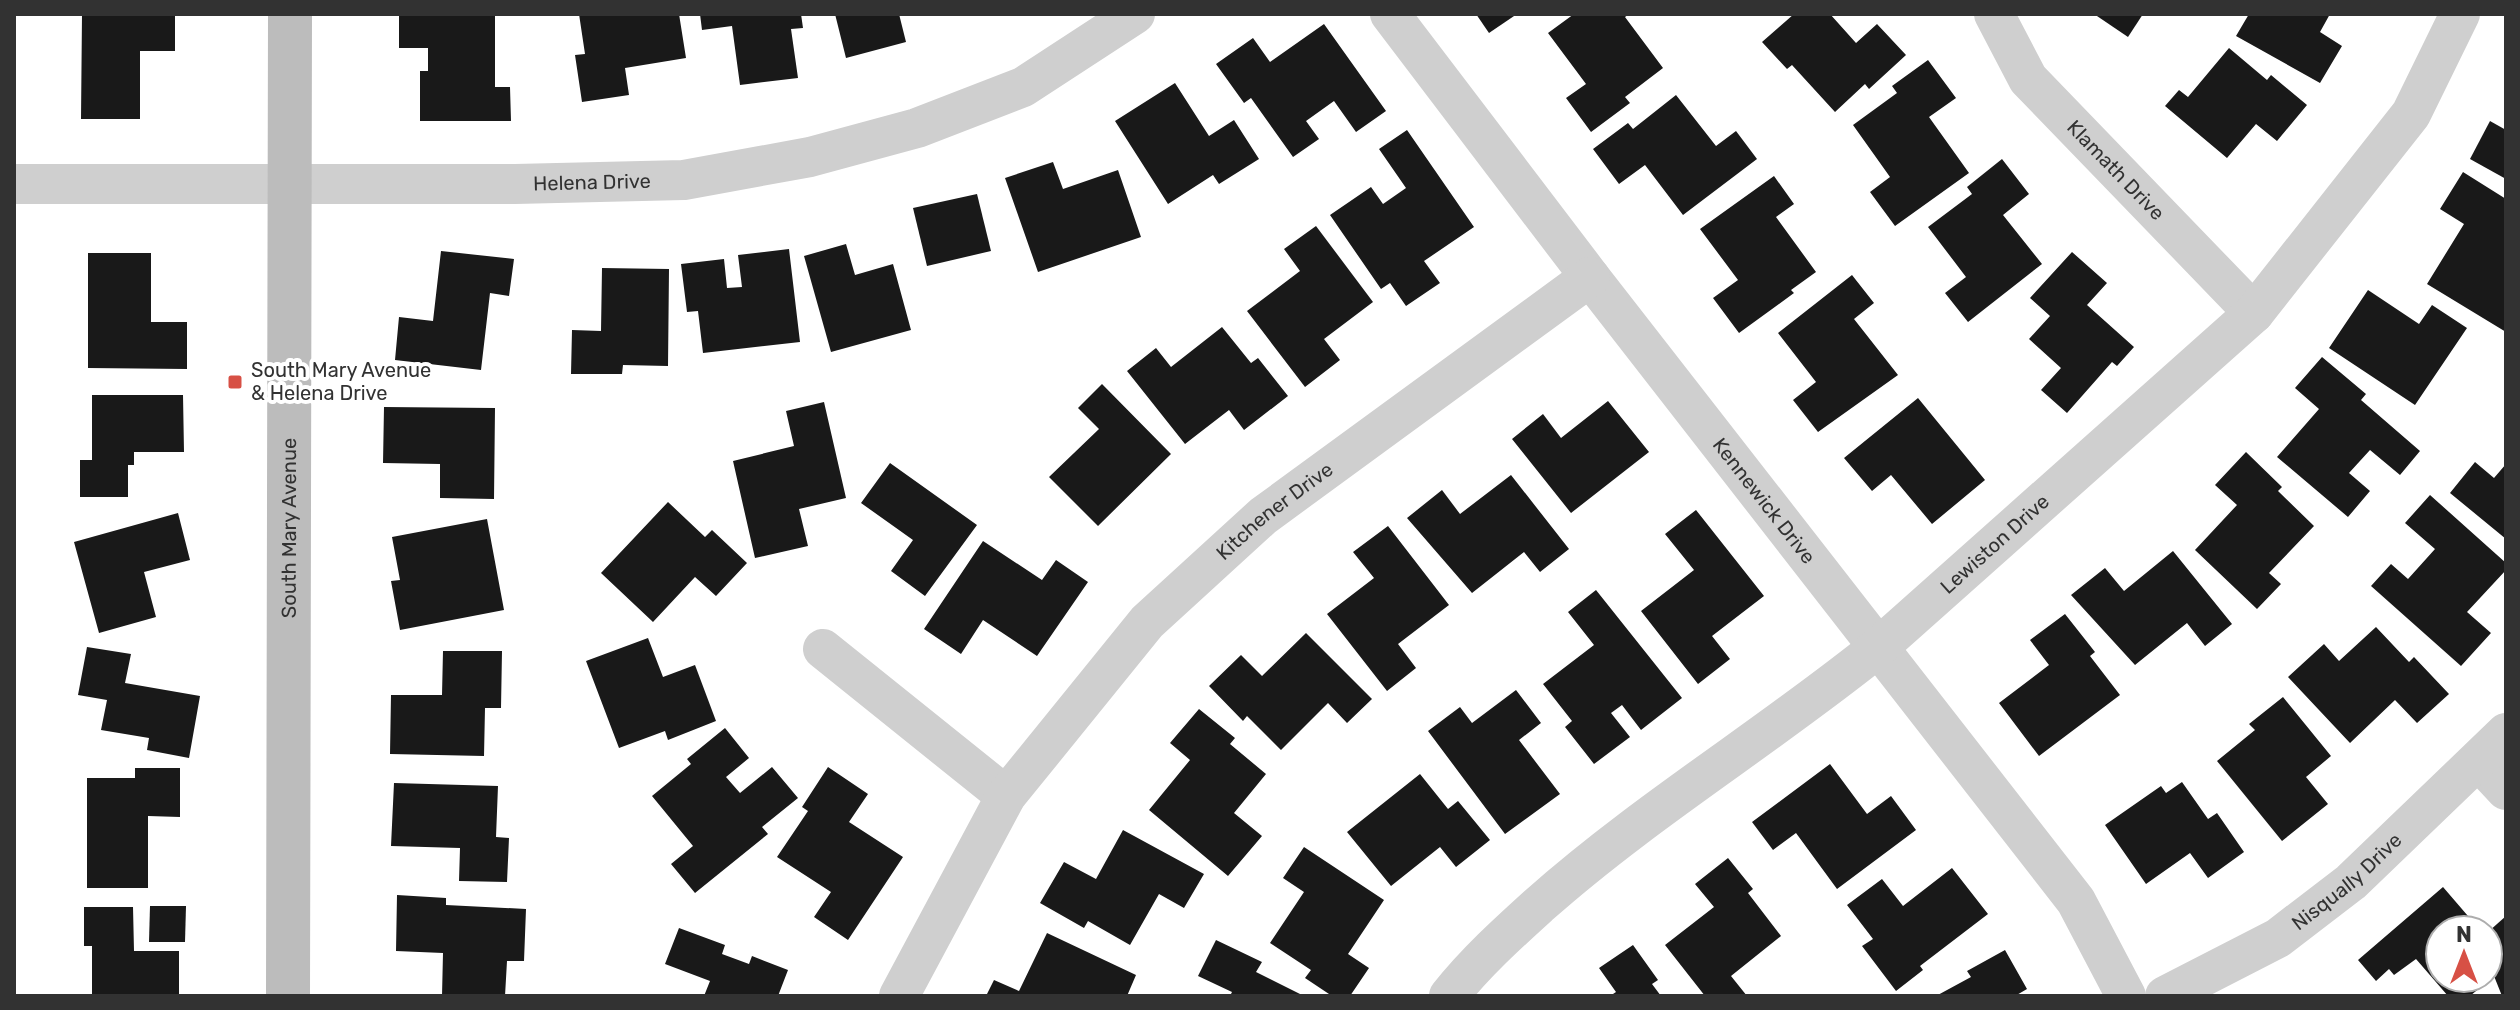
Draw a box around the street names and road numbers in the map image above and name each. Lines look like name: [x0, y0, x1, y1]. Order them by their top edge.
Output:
street label: Klamath Drive: [2062, 115, 2170, 225]
street label: Helena Drive: [533, 169, 651, 196]
street label: Kennewick Drive: [1708, 433, 1821, 568]
street label: South Mary Avenue: [277, 438, 301, 618]
street label: Kitchener Drive: [1211, 457, 1337, 565]
street label: Lewiston Drive: [1935, 489, 2054, 599]
street label: Nisqually Drive: [2287, 828, 2407, 935]

